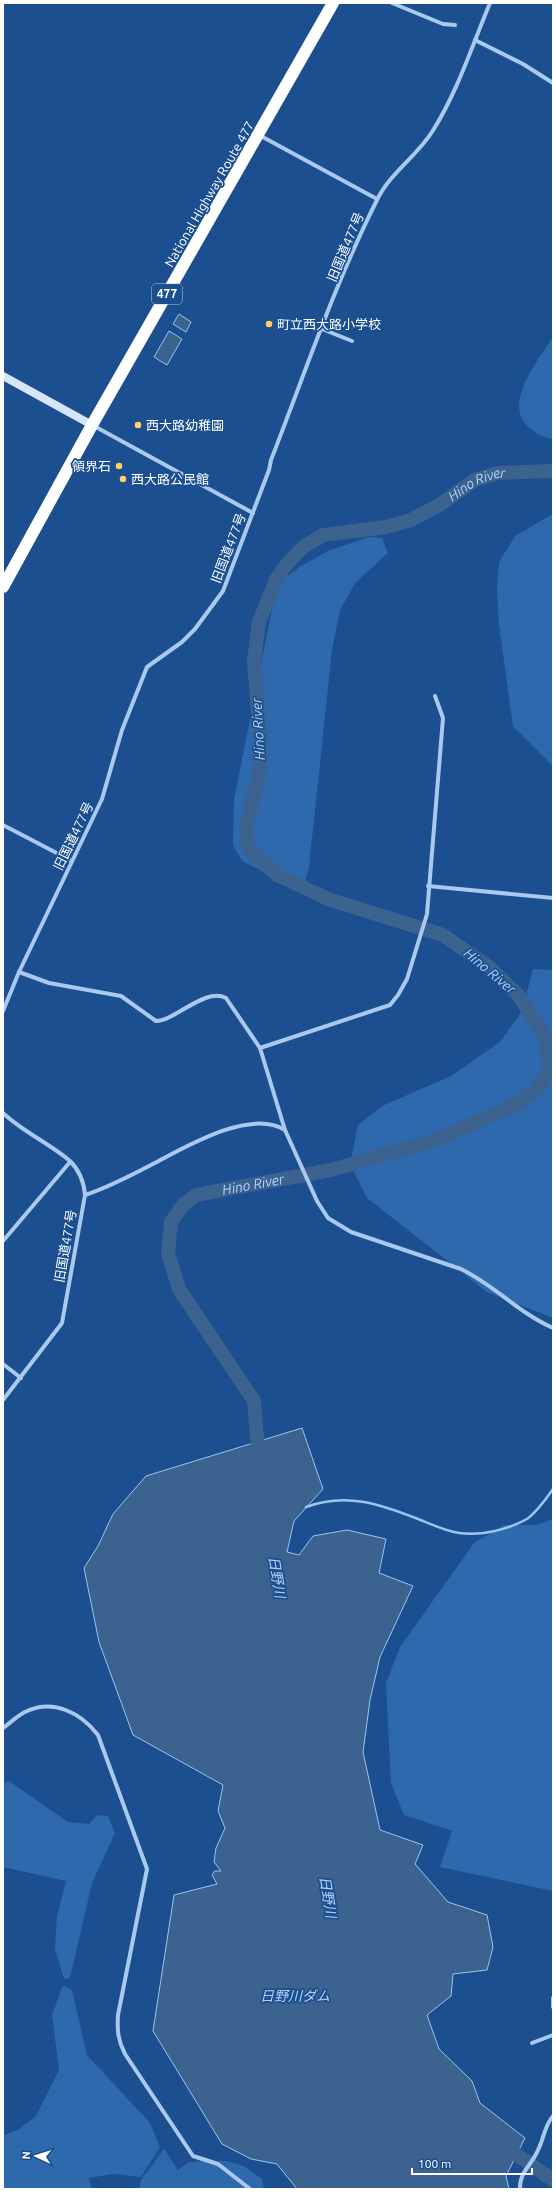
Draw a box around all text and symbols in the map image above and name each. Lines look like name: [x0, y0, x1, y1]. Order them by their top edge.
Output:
street label: National Highway Route 477: [161, 119, 257, 269]
street label: 旧国道477号: [324, 210, 366, 284]
road number: 477: [152, 284, 182, 304]
place label: 町立西大路小学校: [277, 317, 381, 331]
marker: 町立西大路小学校: [264, 319, 274, 329]
place label: 西大路幼稚園: [146, 418, 224, 432]
marker: 西大路幼稚園: [133, 420, 143, 430]
place label: 領界石: [72, 459, 111, 473]
marker: 領界石: [114, 461, 124, 471]
water label: Hino River: [445, 464, 506, 504]
place label: 西大路公民館: [131, 472, 209, 486]
marker: 西大路公民館: [118, 474, 128, 484]
street label: 旧国道477号: [208, 511, 248, 585]
water label: Hino River: [248, 697, 268, 761]
street label: 旧国道477号: [50, 800, 96, 872]
water label: Hino River: [461, 945, 520, 998]
water label: Hino River: [221, 1171, 286, 1198]
street label: 旧国道477号: [52, 1208, 78, 1284]
water label: 日野川: [266, 1555, 288, 1601]
water label: 日野川: [317, 1875, 339, 1921]
water label: 日野川ダム: [260, 1988, 330, 2004]
north arrow: [16, 2136, 56, 2176]
scale bar: [412, 2150, 532, 2176]
text: N: [20, 2151, 32, 2160]
text: 100 m: [418, 2157, 451, 2170]

